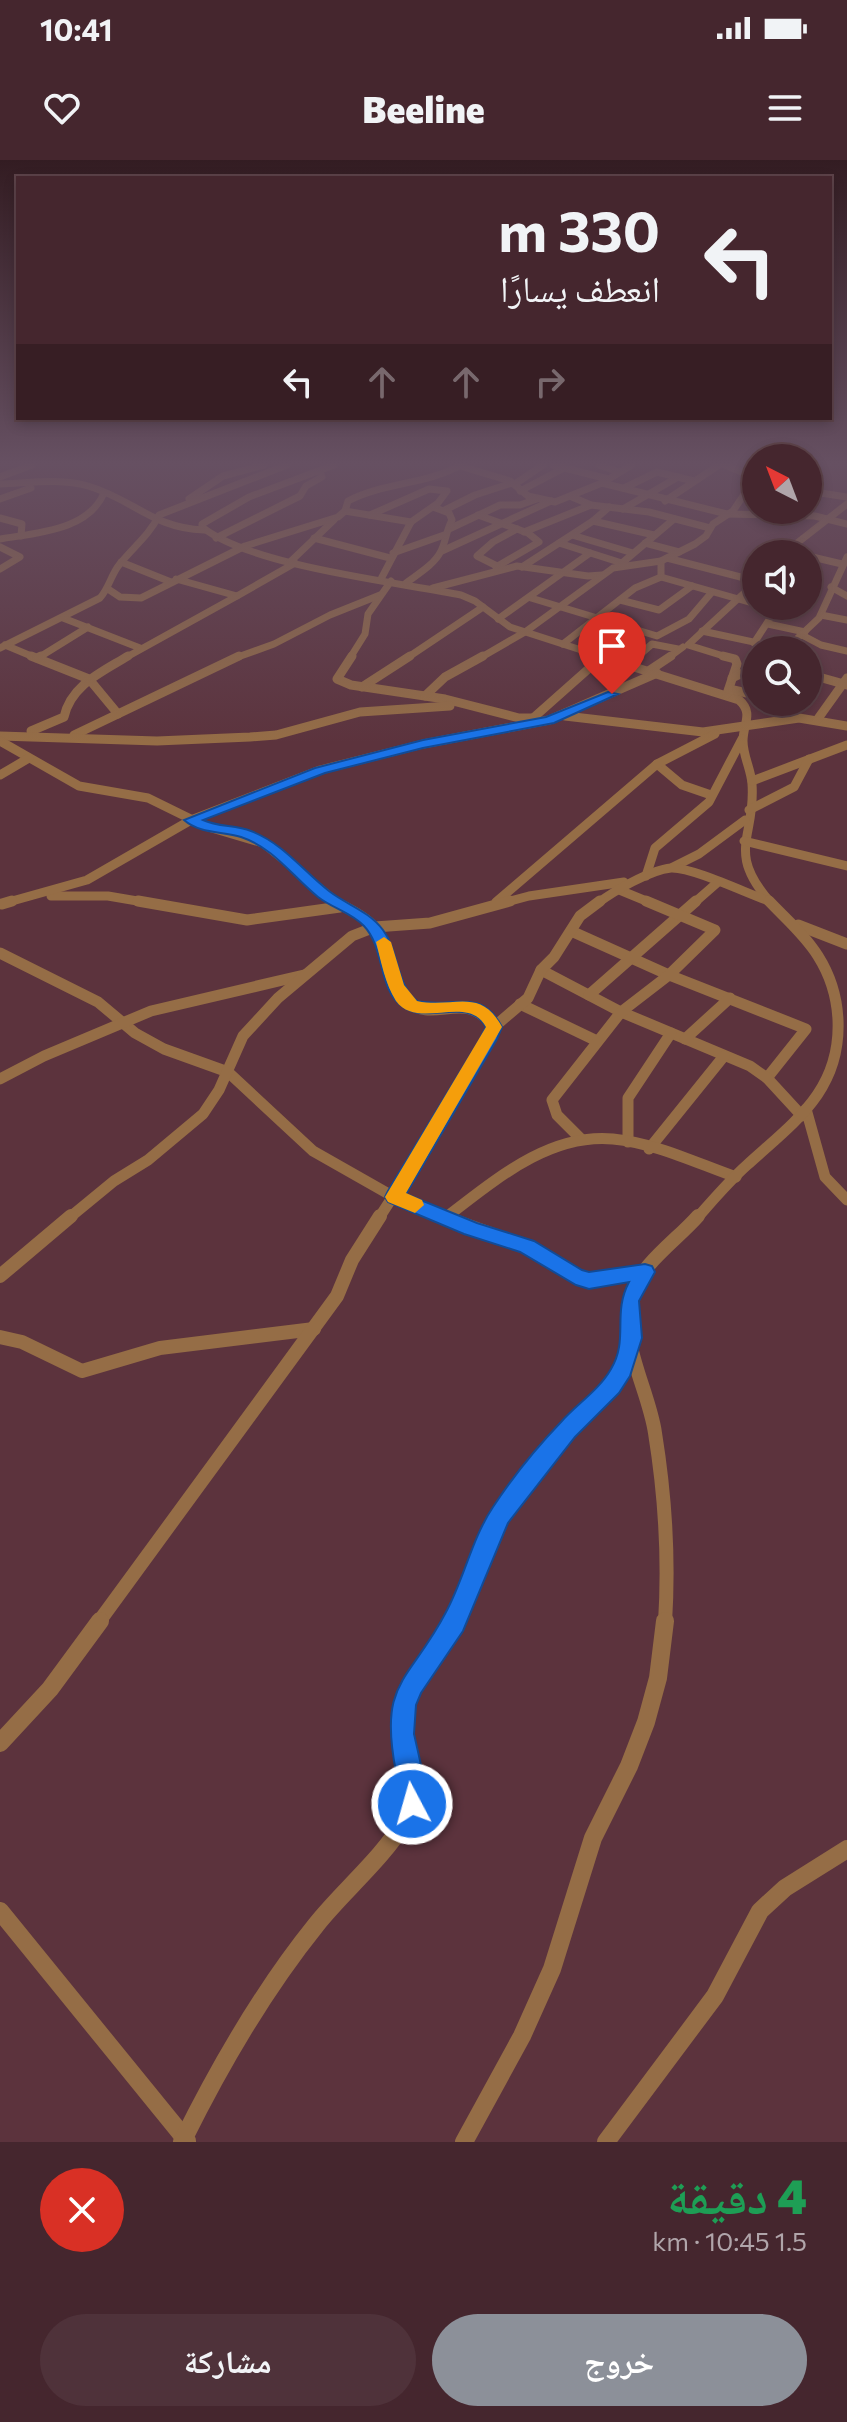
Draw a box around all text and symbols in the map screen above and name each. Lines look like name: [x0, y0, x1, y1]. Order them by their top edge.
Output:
text: 10:41: [40, 10, 113, 47]
icon: heart: [40, 86, 84, 130]
text: Beeline: [362, 86, 485, 130]
icon: menu: [763, 86, 807, 130]
text: 330 m: [498, 195, 660, 264]
icon: left: [688, 208, 792, 312]
text: انعطف يسارًا: [500, 265, 660, 309]
icon: left: [276, 360, 320, 404]
icon: ahead: [360, 360, 404, 404]
icon: ahead: [444, 360, 488, 404]
icon: right: [528, 360, 572, 404]
north arrow: [742, 444, 822, 524]
map controls: [742, 444, 822, 716]
button: sound: [742, 540, 822, 620]
pin: [578, 612, 646, 694]
icon: arrive: [590, 624, 634, 668]
button: search: [742, 636, 822, 716]
position arrow: [370, 1762, 454, 1846]
text: 4 دقيقة: [667, 2165, 807, 2224]
button: close: [40, 2168, 124, 2252]
text: 1.5 km · 10:45: [652, 2225, 807, 2256]
button: مشاركة: [40, 2314, 416, 2406]
button: خروج: [432, 2314, 807, 2406]

